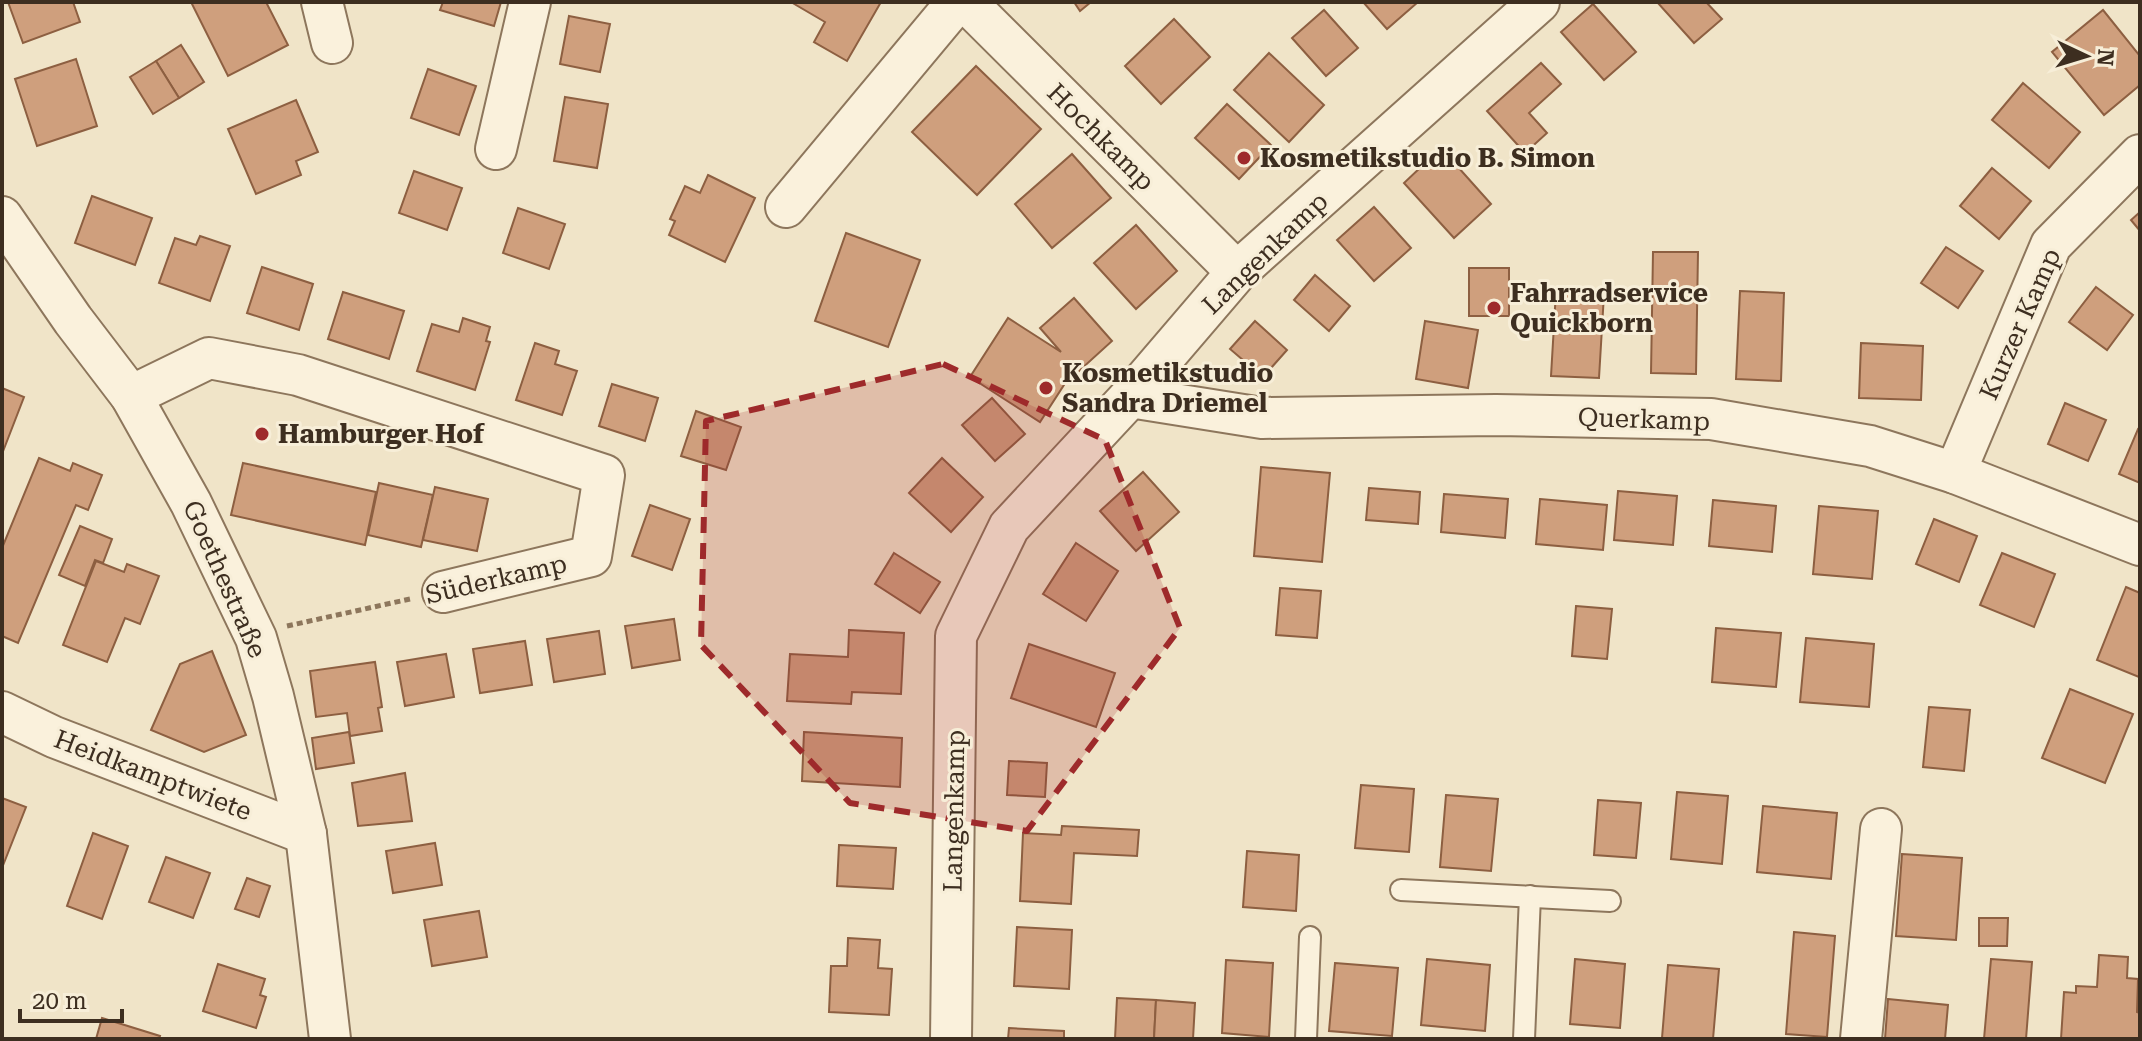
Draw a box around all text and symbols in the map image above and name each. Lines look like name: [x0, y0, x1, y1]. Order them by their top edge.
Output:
north arrow: [2046, 16, 2126, 96]
text: N: [2092, 48, 2119, 67]
street label: Hochkamp: [1041, 77, 1161, 197]
place label: Kosmetikstudio B. Simon: [1260, 143, 1595, 173]
marker: Kosmetikstudio B. Simon: [1235, 149, 1253, 167]
street label: Langenkamp: [1196, 186, 1334, 320]
street label: Kurzer Kamp: [1973, 244, 2067, 404]
place label: Fahrradservice Quickborn: [1510, 278, 1708, 338]
marker: Fahrradservice Quickborn: [1485, 299, 1503, 317]
place label: Kosmetikstudio Sandra Driemel: [1062, 358, 1273, 418]
marker: Kosmetikstudio Sandra Driemel: [1037, 379, 1055, 397]
street label: Querkamp: [1577, 402, 1711, 436]
place label: Hamburger Hof: [278, 419, 485, 449]
marker: Hamburger Hof: [253, 425, 271, 443]
street label: Goethestraße: [177, 496, 273, 662]
street label: Süderkamp: [422, 548, 570, 610]
street label: Heidkamptwiete: [50, 724, 256, 826]
street label: Langenkamp: [938, 730, 970, 892]
scale bar: [20, 973, 122, 1023]
text: 20 m: [32, 987, 87, 1015]

